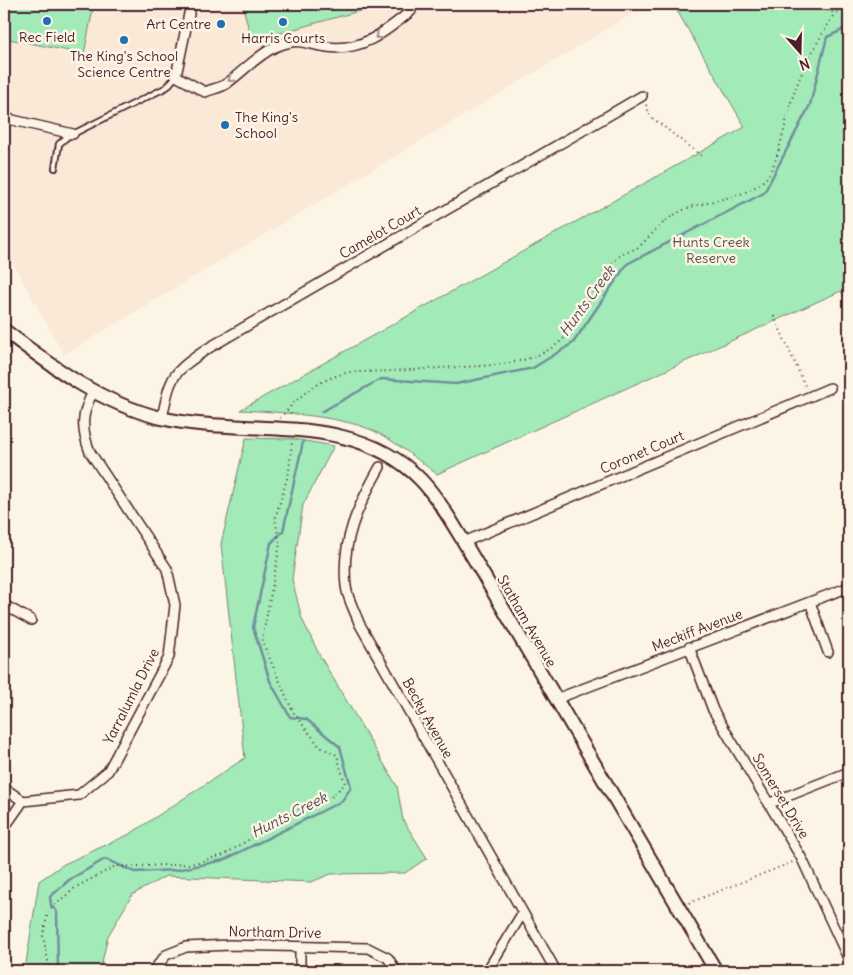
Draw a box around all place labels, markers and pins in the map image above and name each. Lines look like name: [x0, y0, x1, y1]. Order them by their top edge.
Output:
marker: Rec Field: [41, 15, 53, 27]
place label: Art Centre: [146, 15, 211, 33]
marker: Harris Courts: [277, 16, 289, 28]
marker: Art Centre: [215, 18, 227, 30]
place label: Rec Field: [19, 28, 75, 46]
place label: Harris Courts: [241, 29, 325, 47]
marker: The King's School Science Centre: [118, 34, 130, 46]
place label: The King's School Science Centre: [70, 47, 178, 81]
place label: The King's School: [235, 108, 298, 142]
marker: The King's School: [219, 119, 231, 131]

